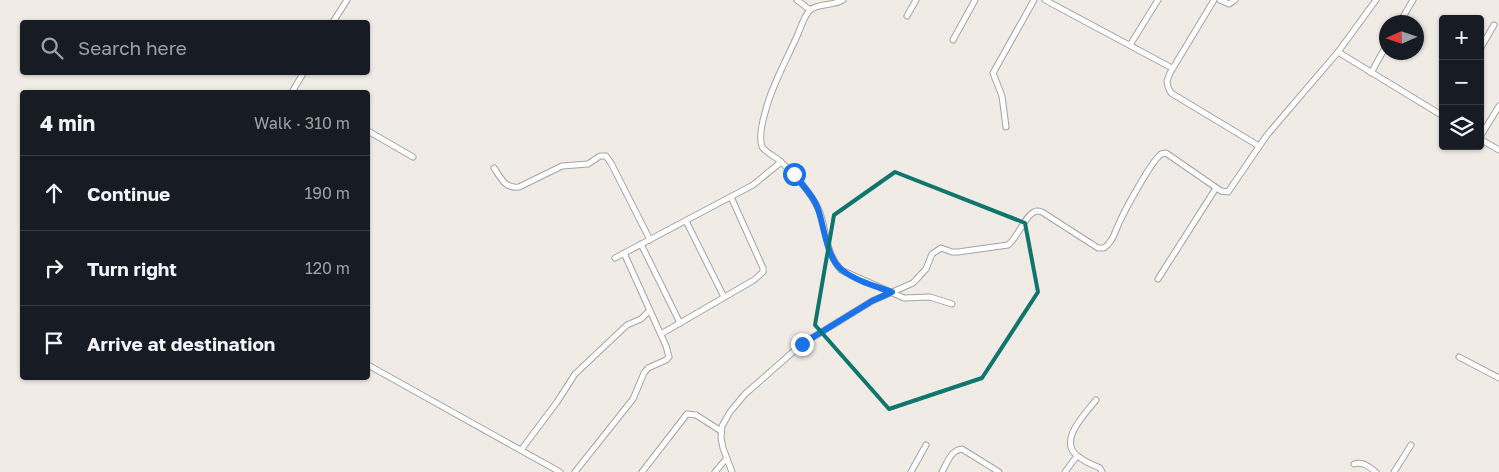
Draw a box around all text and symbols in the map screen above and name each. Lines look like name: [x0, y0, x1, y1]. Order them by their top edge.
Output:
north arrow: [1379, 15, 1424, 60]
map controls: [1439, 15, 1484, 150]
button: +: [1439, 15, 1484, 60]
search box: [20, 20, 370, 75]
icon: search: [38, 34, 66, 62]
text: Search here: [78, 36, 187, 59]
button: −: [1439, 60, 1484, 105]
button: layers: [1439, 105, 1484, 150]
text: 4 min: [40, 110, 95, 136]
text: Walk · 310 m: [254, 113, 350, 133]
route start: [783, 163, 806, 186]
icon: ahead: [40, 179, 68, 207]
text: Continue: [87, 182, 170, 205]
text: 190 m: [304, 183, 350, 203]
icon: right: [40, 254, 68, 282]
text: Turn right: [87, 257, 177, 280]
text: 120 m: [305, 258, 350, 278]
icon: arrive: [40, 329, 68, 357]
text: Arrive at destination: [87, 332, 275, 355]
route end: [791, 333, 814, 356]

